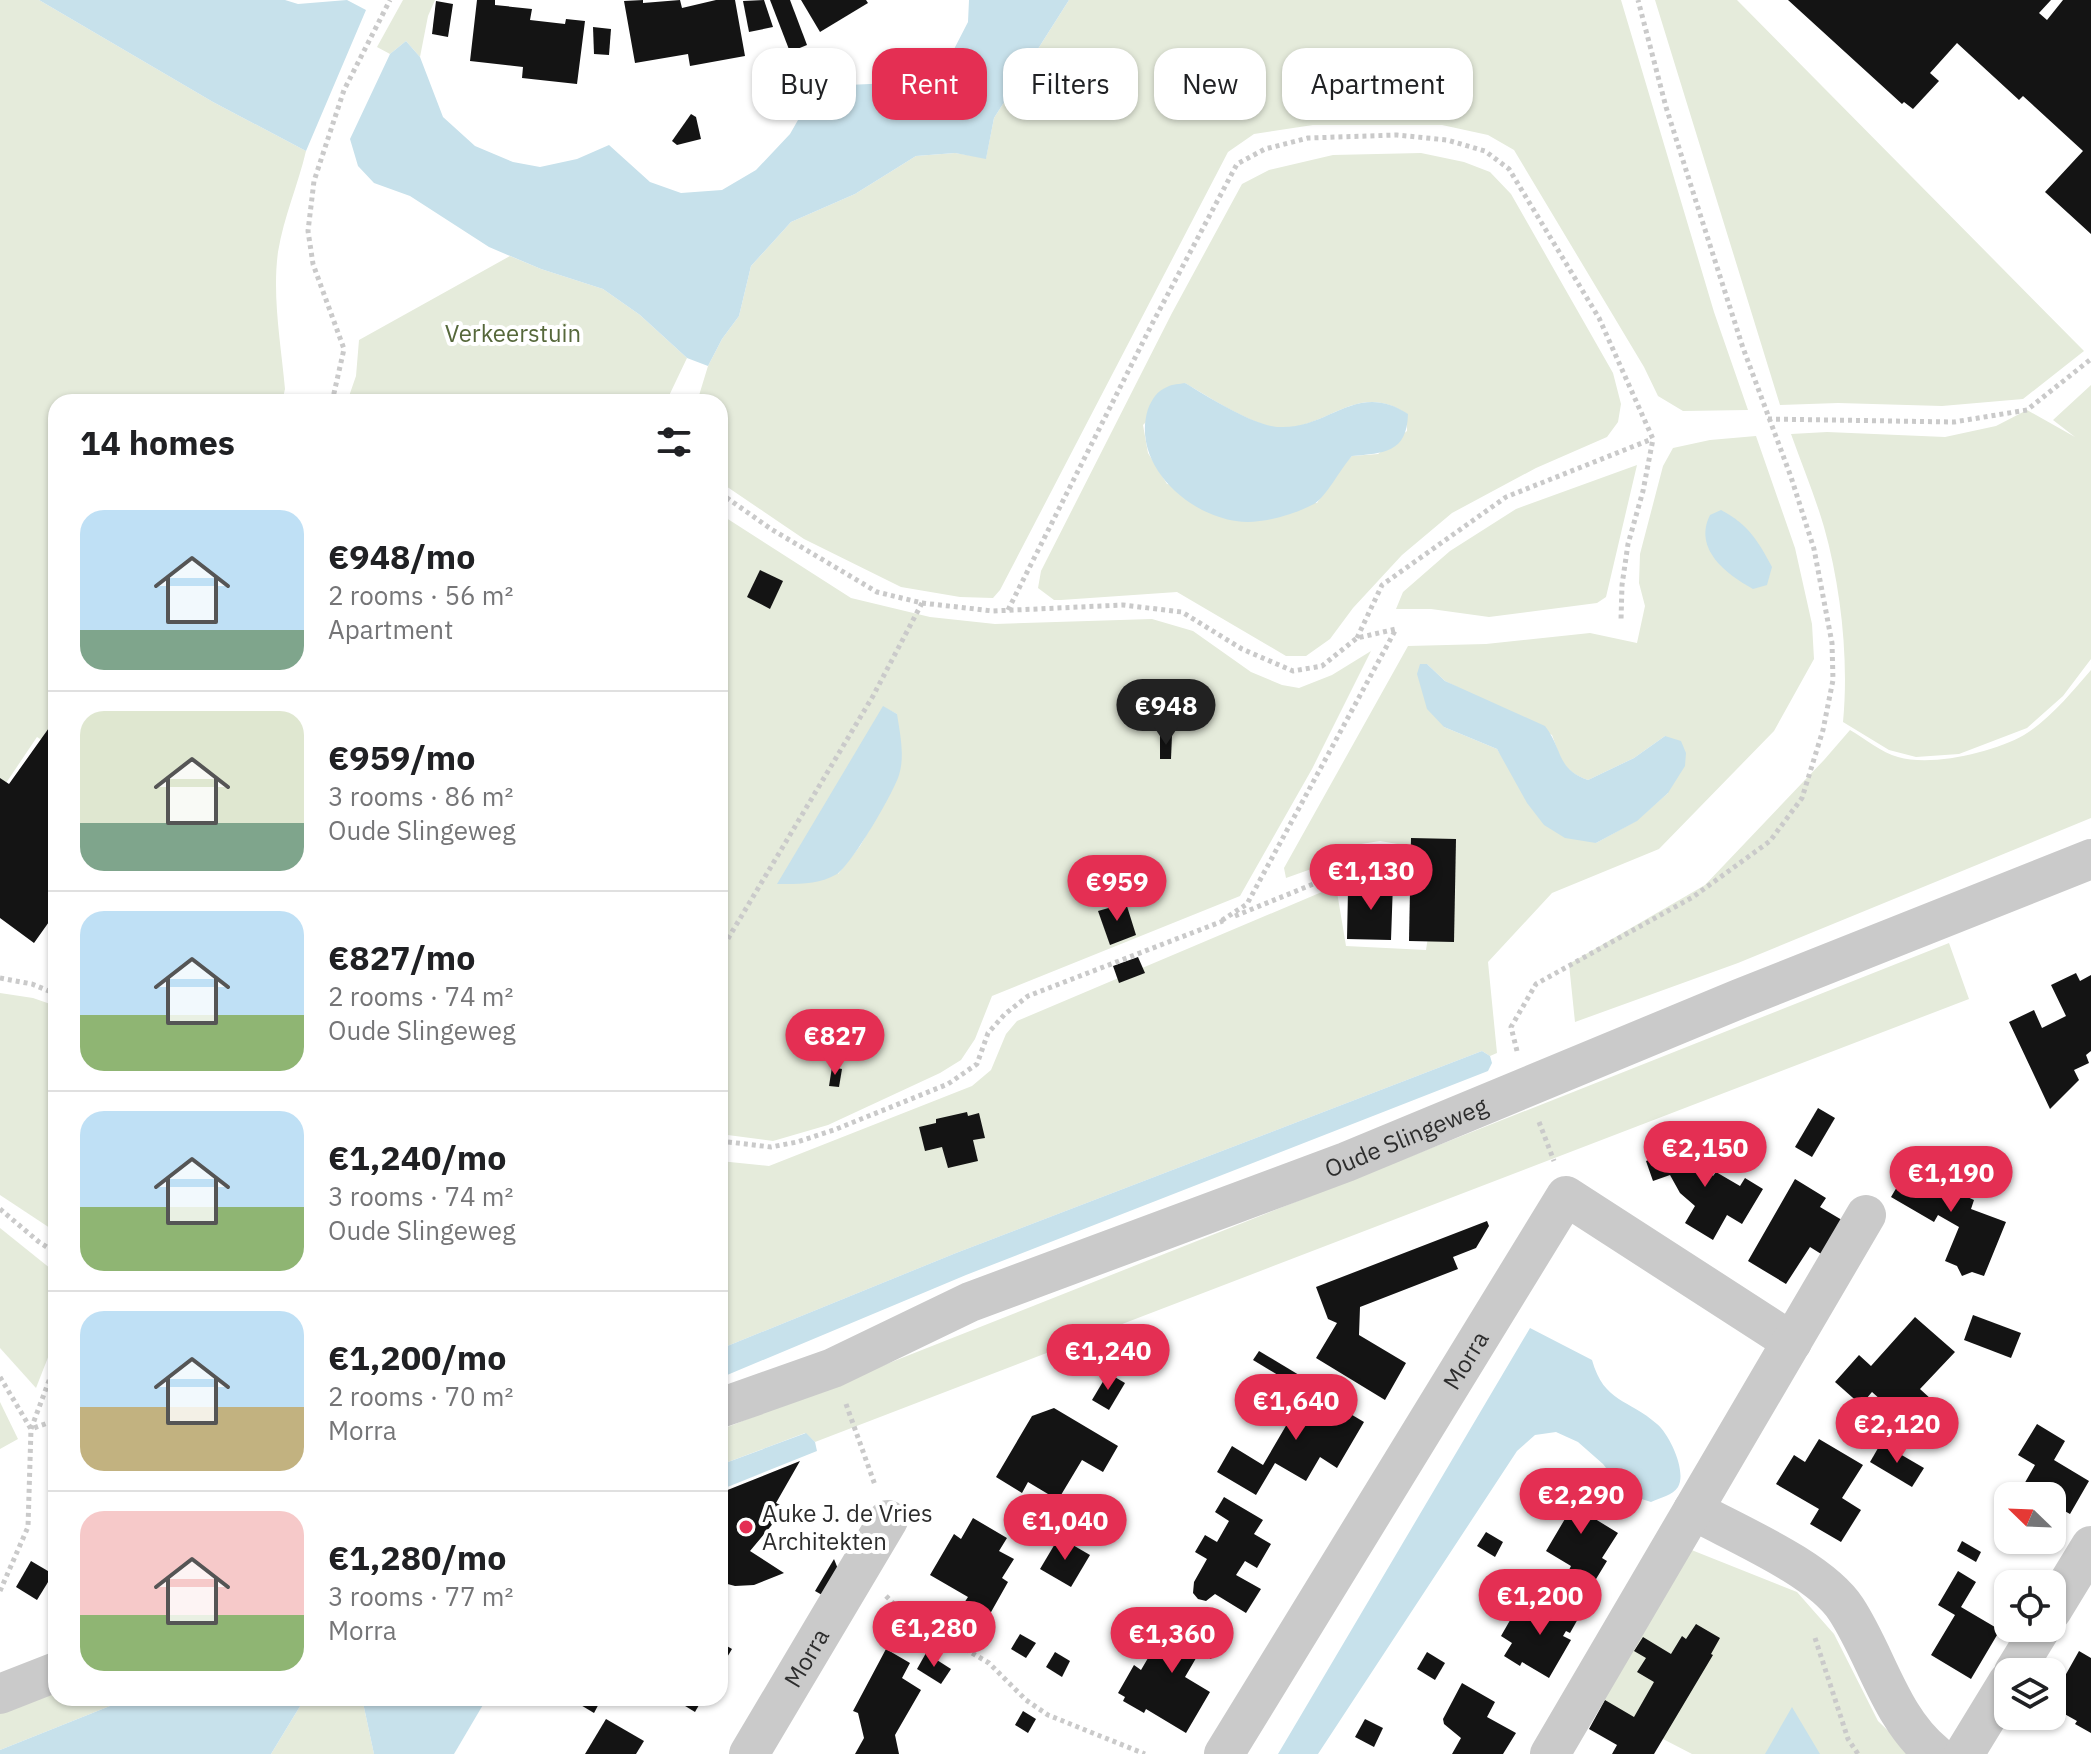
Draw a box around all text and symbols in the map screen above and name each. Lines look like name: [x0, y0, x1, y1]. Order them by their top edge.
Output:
chip: Buy: [752, 48, 856, 120]
chip: Rent: [872, 48, 987, 120]
chip: Filters: [1003, 48, 1138, 120]
chip: New: [1154, 48, 1266, 120]
chip: Apartment: [1282, 48, 1473, 120]
park label: Verkeerstuin: [445, 317, 581, 349]
text: 14 homes: [80, 420, 235, 464]
icon: filters: [652, 420, 696, 464]
text: €948/mo: [328, 534, 475, 578]
icon: home: [144, 542, 240, 638]
text: 2 rooms · 56 m²: [328, 578, 513, 612]
text: Apartment: [328, 612, 453, 646]
pin: €948: [1119, 679, 1213, 747]
text: €948: [1134, 688, 1198, 722]
text: €959/mo: [328, 735, 475, 779]
icon: home: [144, 743, 240, 839]
text: 3 rooms · 86 m²: [328, 779, 513, 813]
text: Oude Slingeweg: [328, 813, 516, 847]
pin: €1,130: [1306, 844, 1436, 912]
text: €1,130: [1328, 853, 1414, 887]
pin: €959: [1070, 855, 1164, 923]
text: €959: [1085, 864, 1149, 898]
text: €827/mo: [328, 935, 475, 979]
icon: home: [144, 943, 240, 1039]
text: 2 rooms · 74 m²: [328, 979, 513, 1013]
pin: €827: [788, 1009, 882, 1077]
text: Oude Slingeweg: [328, 1013, 516, 1047]
text: €827: [803, 1018, 867, 1052]
street label: Oude Slingeweg: [1320, 1089, 1492, 1185]
pin: €2,150: [1640, 1121, 1770, 1189]
text: €2,150: [1662, 1130, 1748, 1164]
text: €1,240/mo: [328, 1135, 506, 1179]
icon: home: [144, 1143, 240, 1239]
pin: €1,190: [1886, 1146, 2016, 1214]
text: €1,190: [1908, 1155, 1994, 1189]
text: 3 rooms · 74 m²: [328, 1179, 513, 1213]
text: Oude Slingeweg: [328, 1213, 516, 1247]
pin: €1,240: [1043, 1324, 1173, 1392]
street label: Morra: [1435, 1325, 1496, 1395]
text: €1,240: [1065, 1333, 1151, 1367]
text: €1,200/mo: [328, 1335, 506, 1379]
icon: home: [144, 1343, 240, 1439]
pin: €1,640: [1231, 1374, 1361, 1442]
text: 2 rooms · 70 m²: [328, 1379, 513, 1413]
text: €1,640: [1253, 1383, 1339, 1417]
pin: €2,120: [1832, 1397, 1962, 1465]
text: €2,120: [1854, 1406, 1940, 1440]
text: Morra: [328, 1413, 397, 1447]
pin: €2,290: [1516, 1468, 1646, 1536]
text: €2,290: [1538, 1477, 1624, 1511]
north arrow: [1994, 1482, 2066, 1554]
map controls: [1994, 1482, 2066, 1730]
pin: €1,040: [1000, 1494, 1130, 1562]
place label: Auke J. de Vries Architekten: [762, 1497, 933, 1557]
text: €1,040: [1022, 1503, 1108, 1537]
marker: Auke J. de Vries Architekten: [737, 1518, 755, 1536]
text: €1,280/mo: [328, 1535, 506, 1579]
icon: home: [144, 1543, 240, 1639]
pin: €1,200: [1475, 1569, 1605, 1637]
button: locate: [1994, 1570, 2066, 1642]
text: €1,200: [1497, 1578, 1583, 1612]
text: 3 rooms · 77 m²: [328, 1579, 513, 1613]
pin: €1,280: [869, 1601, 999, 1669]
pin: €1,360: [1107, 1607, 1237, 1675]
text: €1,280: [891, 1610, 977, 1644]
text: Morra: [328, 1613, 397, 1647]
text: €1,360: [1129, 1616, 1215, 1650]
street label: Morra: [776, 1622, 836, 1693]
button: layers: [1994, 1658, 2066, 1730]

